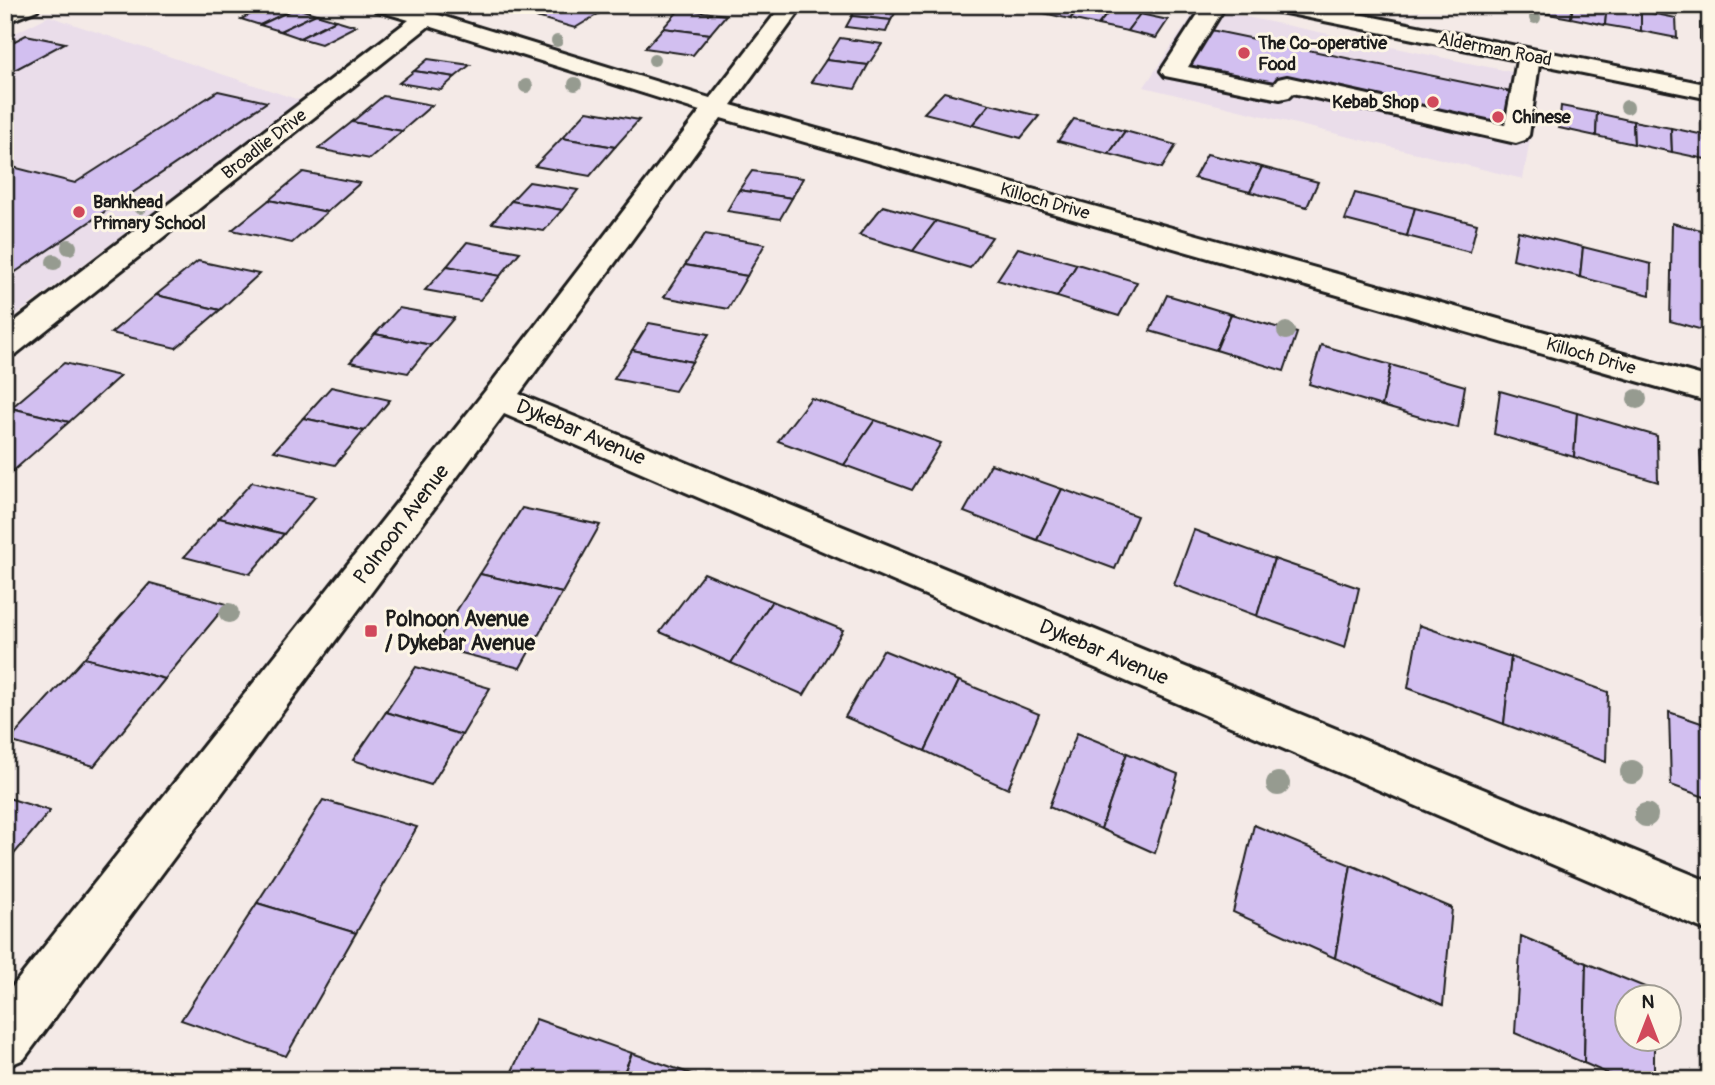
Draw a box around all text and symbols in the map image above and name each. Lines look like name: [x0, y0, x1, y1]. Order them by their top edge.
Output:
street label: Alderman Road: [1436, 27, 1554, 72]
place label: The Co-operative Food: [1257, 32, 1388, 76]
marker: The Co-operative Food: [1236, 45, 1252, 61]
place label: Kebab Shop: [1332, 91, 1419, 114]
marker: Kebab Shop: [1425, 94, 1441, 110]
street label: Broadlie Drive: [217, 104, 312, 185]
place label: Chinese: [1512, 106, 1572, 129]
marker: Chinese: [1490, 109, 1506, 125]
street label: Killoch Drive: [997, 178, 1092, 225]
place label: Bankhead Primary School: [93, 191, 206, 235]
marker: Bankhead Primary School: [71, 204, 87, 220]
street label: Killoch Drive: [1543, 333, 1638, 380]
street label: Dykebar Avenue: [512, 393, 650, 472]
street label: Polnoon Avenue: [347, 458, 456, 590]
place label: Polnoon Avenue / Dykebar Avenue: [385, 606, 536, 657]
street label: Dykebar Avenue: [1035, 613, 1173, 692]
marker: Polnoon Avenue / Dykebar Avenue: [363, 623, 379, 639]
north arrow: [1614, 984, 1684, 1054]
text: N: [1642, 990, 1655, 1014]

